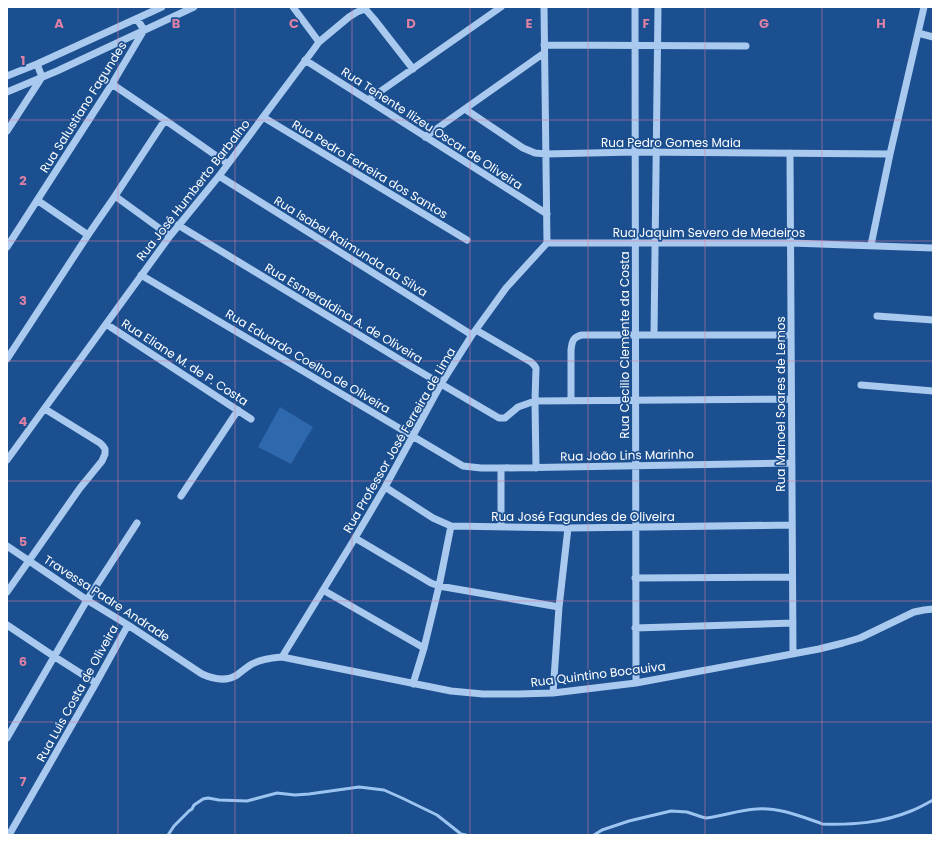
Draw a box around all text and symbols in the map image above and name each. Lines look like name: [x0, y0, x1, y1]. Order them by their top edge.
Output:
text: A: [54, 14, 64, 33]
text: B: [172, 14, 181, 33]
text: C: [289, 14, 299, 33]
text: D: [406, 14, 416, 33]
text: E: [525, 14, 533, 33]
text: F: [642, 14, 650, 33]
text: G: [759, 14, 769, 33]
text: H: [876, 14, 886, 33]
street label: Rua Salustiano Fagundes: [36, 38, 130, 176]
text: 1: [21, 51, 25, 70]
street label: Rua Tenente Ilizeu Oscar de Oliveira: [338, 63, 526, 193]
street label: Rua José Humberto Barbalho: [132, 115, 254, 264]
street label: Rua Pedro Ferreira dos Santos: [289, 116, 451, 222]
street label: Rua Pedro Gomes Maia: [601, 134, 741, 151]
text: 2: [19, 171, 27, 190]
street label: Rua Isabel Raimunda da Silva: [271, 192, 431, 300]
street label: Rua Jaquim Severo de Medeiros: [613, 224, 805, 241]
street label: Rua Cecilio Clemente da Costa: [616, 251, 633, 439]
street label: Rua Esmeraldina A. de Oliveira: [262, 259, 426, 367]
text: 3: [19, 291, 27, 310]
street label: Rua Eduardo Coelho de Oliveira: [222, 305, 394, 417]
street label: Rua Eliane M. de P. Costa: [118, 315, 252, 409]
street label: Rua Manoel Soares de Lemos: [772, 316, 789, 492]
street label: Rua Professor José Ferreira de Lima: [339, 344, 459, 536]
text: 4: [19, 412, 28, 431]
street label: Rua João Lins Marinho: [560, 445, 694, 465]
street label: Rua José Fagundes de Oliveira: [491, 508, 675, 525]
text: 5: [19, 532, 27, 551]
street label: Travessa Padre Andrade: [41, 551, 173, 645]
street label: Rua Luís Costa de Oliveira: [32, 621, 122, 765]
text: 6: [19, 652, 27, 671]
street label: Rua Quintino Bocauiva: [530, 657, 666, 691]
text: 7: [20, 772, 27, 791]

